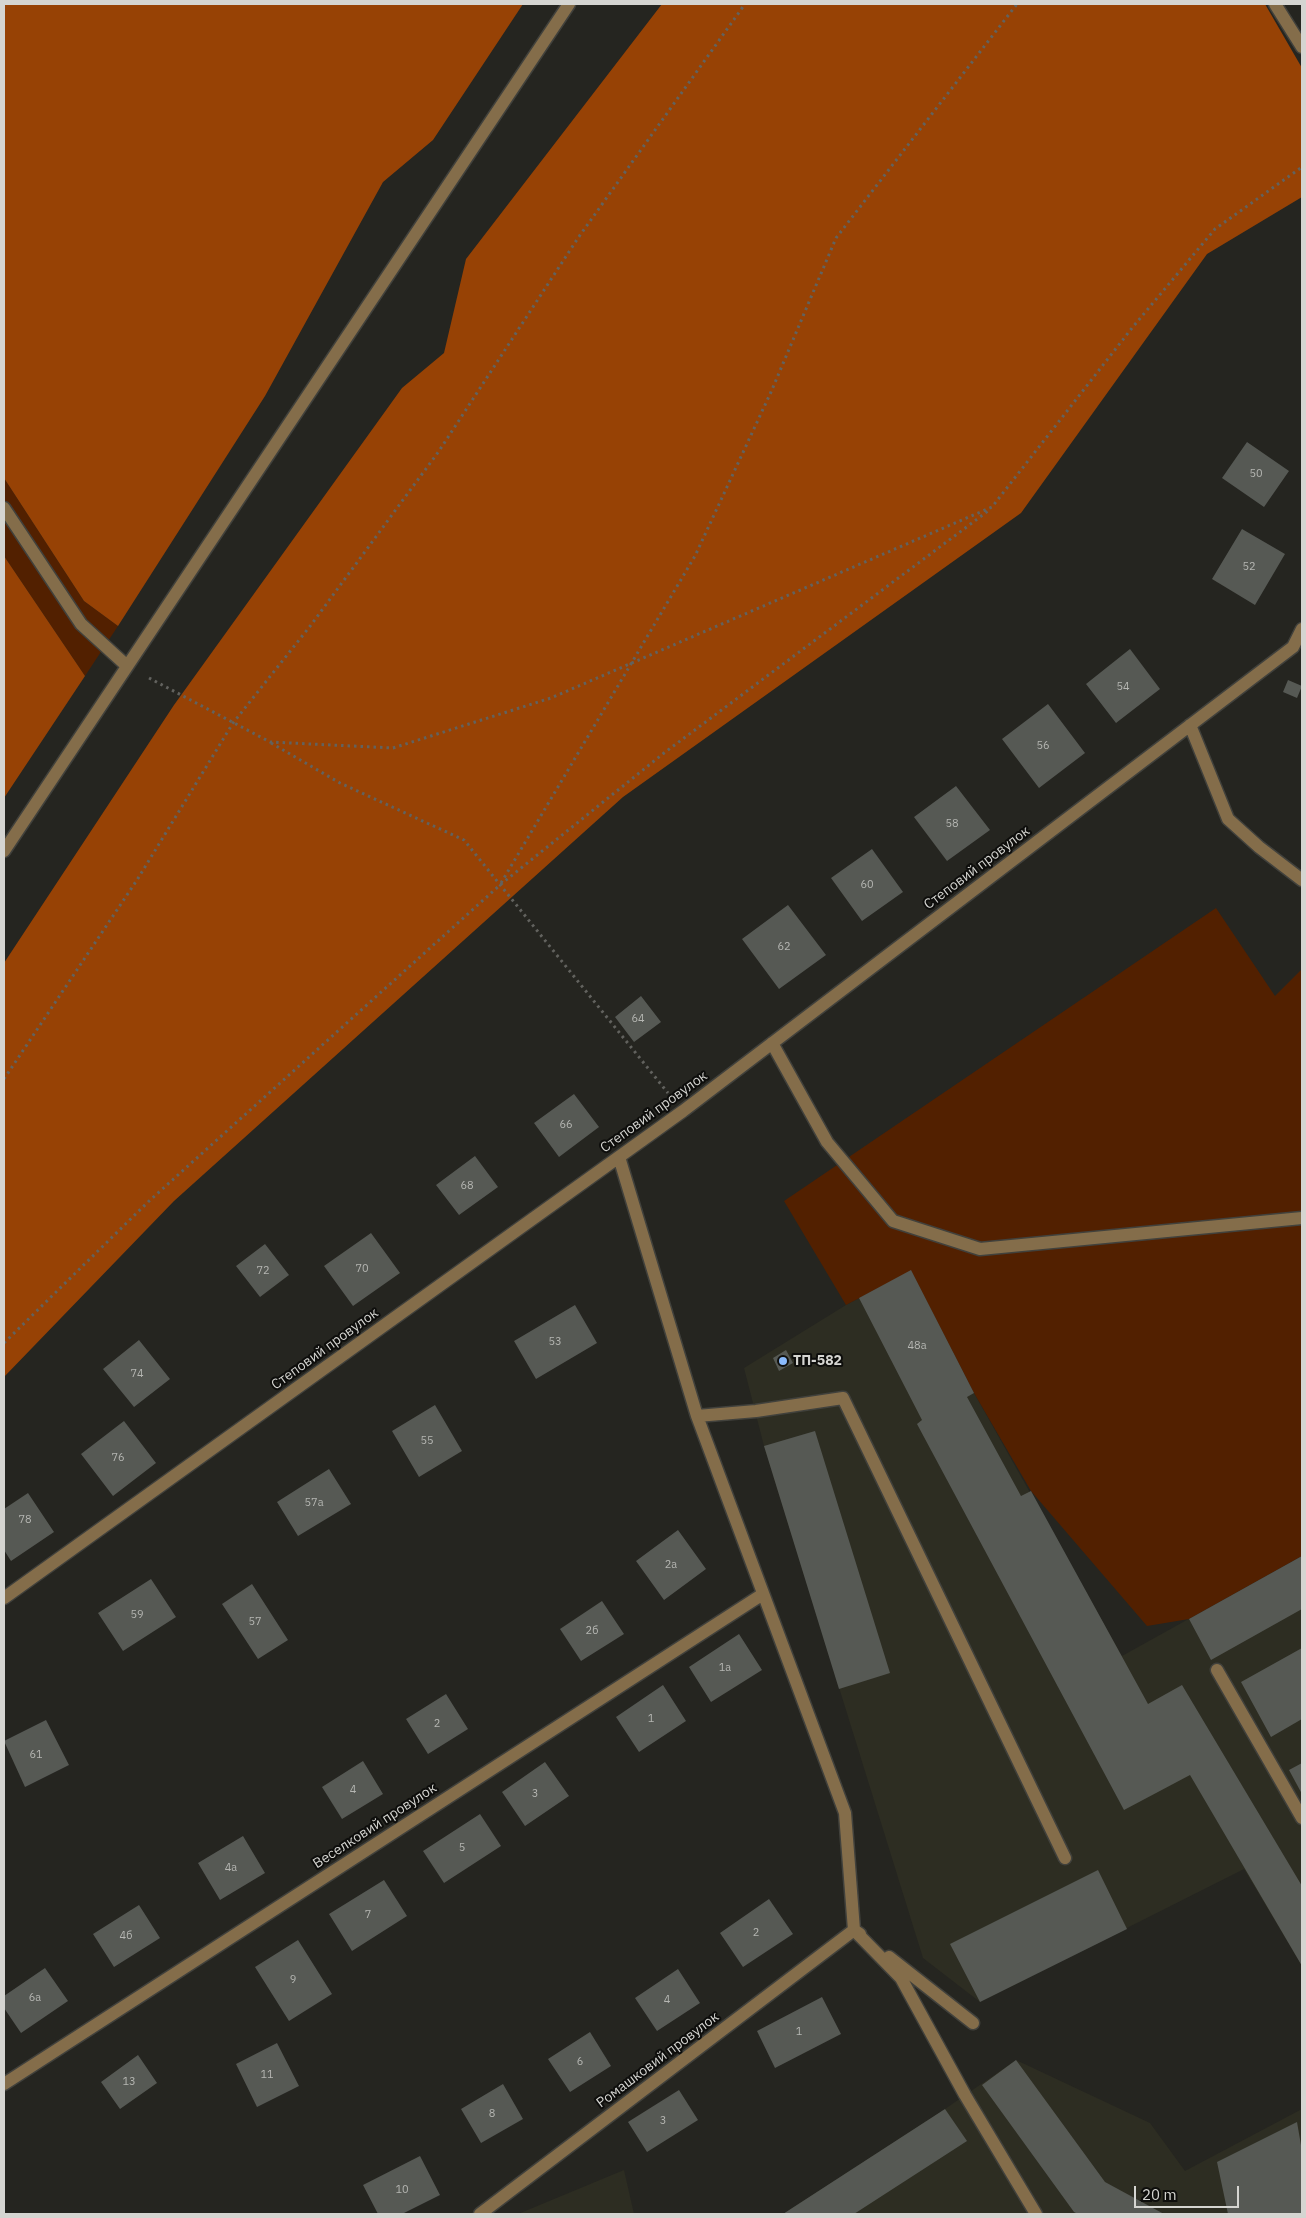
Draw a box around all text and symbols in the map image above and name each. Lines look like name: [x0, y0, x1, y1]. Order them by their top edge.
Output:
house number: 50: [1249, 467, 1263, 481]
house number: 52: [1242, 560, 1256, 574]
house number: 54: [1116, 680, 1130, 694]
house number: 56: [1036, 739, 1050, 753]
house number: 58: [945, 817, 959, 831]
street label: Степовий провулок: [921, 823, 1033, 913]
house number: 60: [860, 878, 874, 892]
house number: 62: [777, 940, 791, 954]
house number: 64: [631, 1012, 645, 1026]
street label: Степовий провулок: [597, 1068, 711, 1156]
house number: 66: [559, 1118, 573, 1132]
house number: 68: [460, 1179, 474, 1193]
house number: 70: [355, 1262, 369, 1276]
house number: 72: [256, 1264, 270, 1278]
street label: Степовий провулок: [268, 1305, 382, 1393]
house number: 53: [548, 1335, 562, 1349]
house number: 48а: [907, 1339, 927, 1353]
place label: ТП-582: [793, 1353, 842, 1369]
marker: ТП-582: [777, 1355, 789, 1367]
house number: 74: [130, 1367, 144, 1381]
house number: 55: [420, 1434, 434, 1448]
house number: 76: [111, 1451, 125, 1465]
house number: 57а: [304, 1496, 324, 1510]
house number: 78: [18, 1513, 32, 1527]
house number: 2а: [665, 1558, 677, 1572]
house number: 59: [130, 1608, 144, 1622]
house number: 57: [248, 1615, 262, 1629]
house number: 2б: [586, 1624, 598, 1638]
house number: 1а: [719, 1661, 731, 1675]
house number: 1: [648, 1712, 654, 1726]
house number: 2: [434, 1717, 440, 1731]
house number: 61: [29, 1748, 43, 1762]
street label: Веселковий провулок: [310, 1780, 440, 1872]
house number: 4: [350, 1783, 356, 1797]
house number: 3: [532, 1787, 538, 1801]
house number: 5: [459, 1841, 465, 1855]
house number: 4а: [225, 1861, 237, 1875]
house number: 7: [365, 1908, 371, 1922]
house number: 2: [753, 1926, 759, 1940]
house number: 4б: [120, 1929, 132, 1943]
house number: 9: [290, 1973, 296, 1987]
house number: 6а: [29, 1991, 41, 2005]
house number: 4: [664, 1993, 670, 2007]
street label: Ромашковий провулок: [593, 2008, 723, 2112]
house number: 1: [796, 2025, 802, 2039]
house number: 6: [577, 2055, 583, 2069]
house number: 11: [260, 2068, 274, 2082]
house number: 13: [122, 2075, 136, 2089]
house number: 8: [489, 2107, 495, 2121]
house number: 3: [660, 2114, 666, 2128]
scale bar: [1136, 2176, 1241, 2208]
house number: 10: [395, 2183, 409, 2197]
text: 20 m: [1142, 2185, 1177, 2204]

